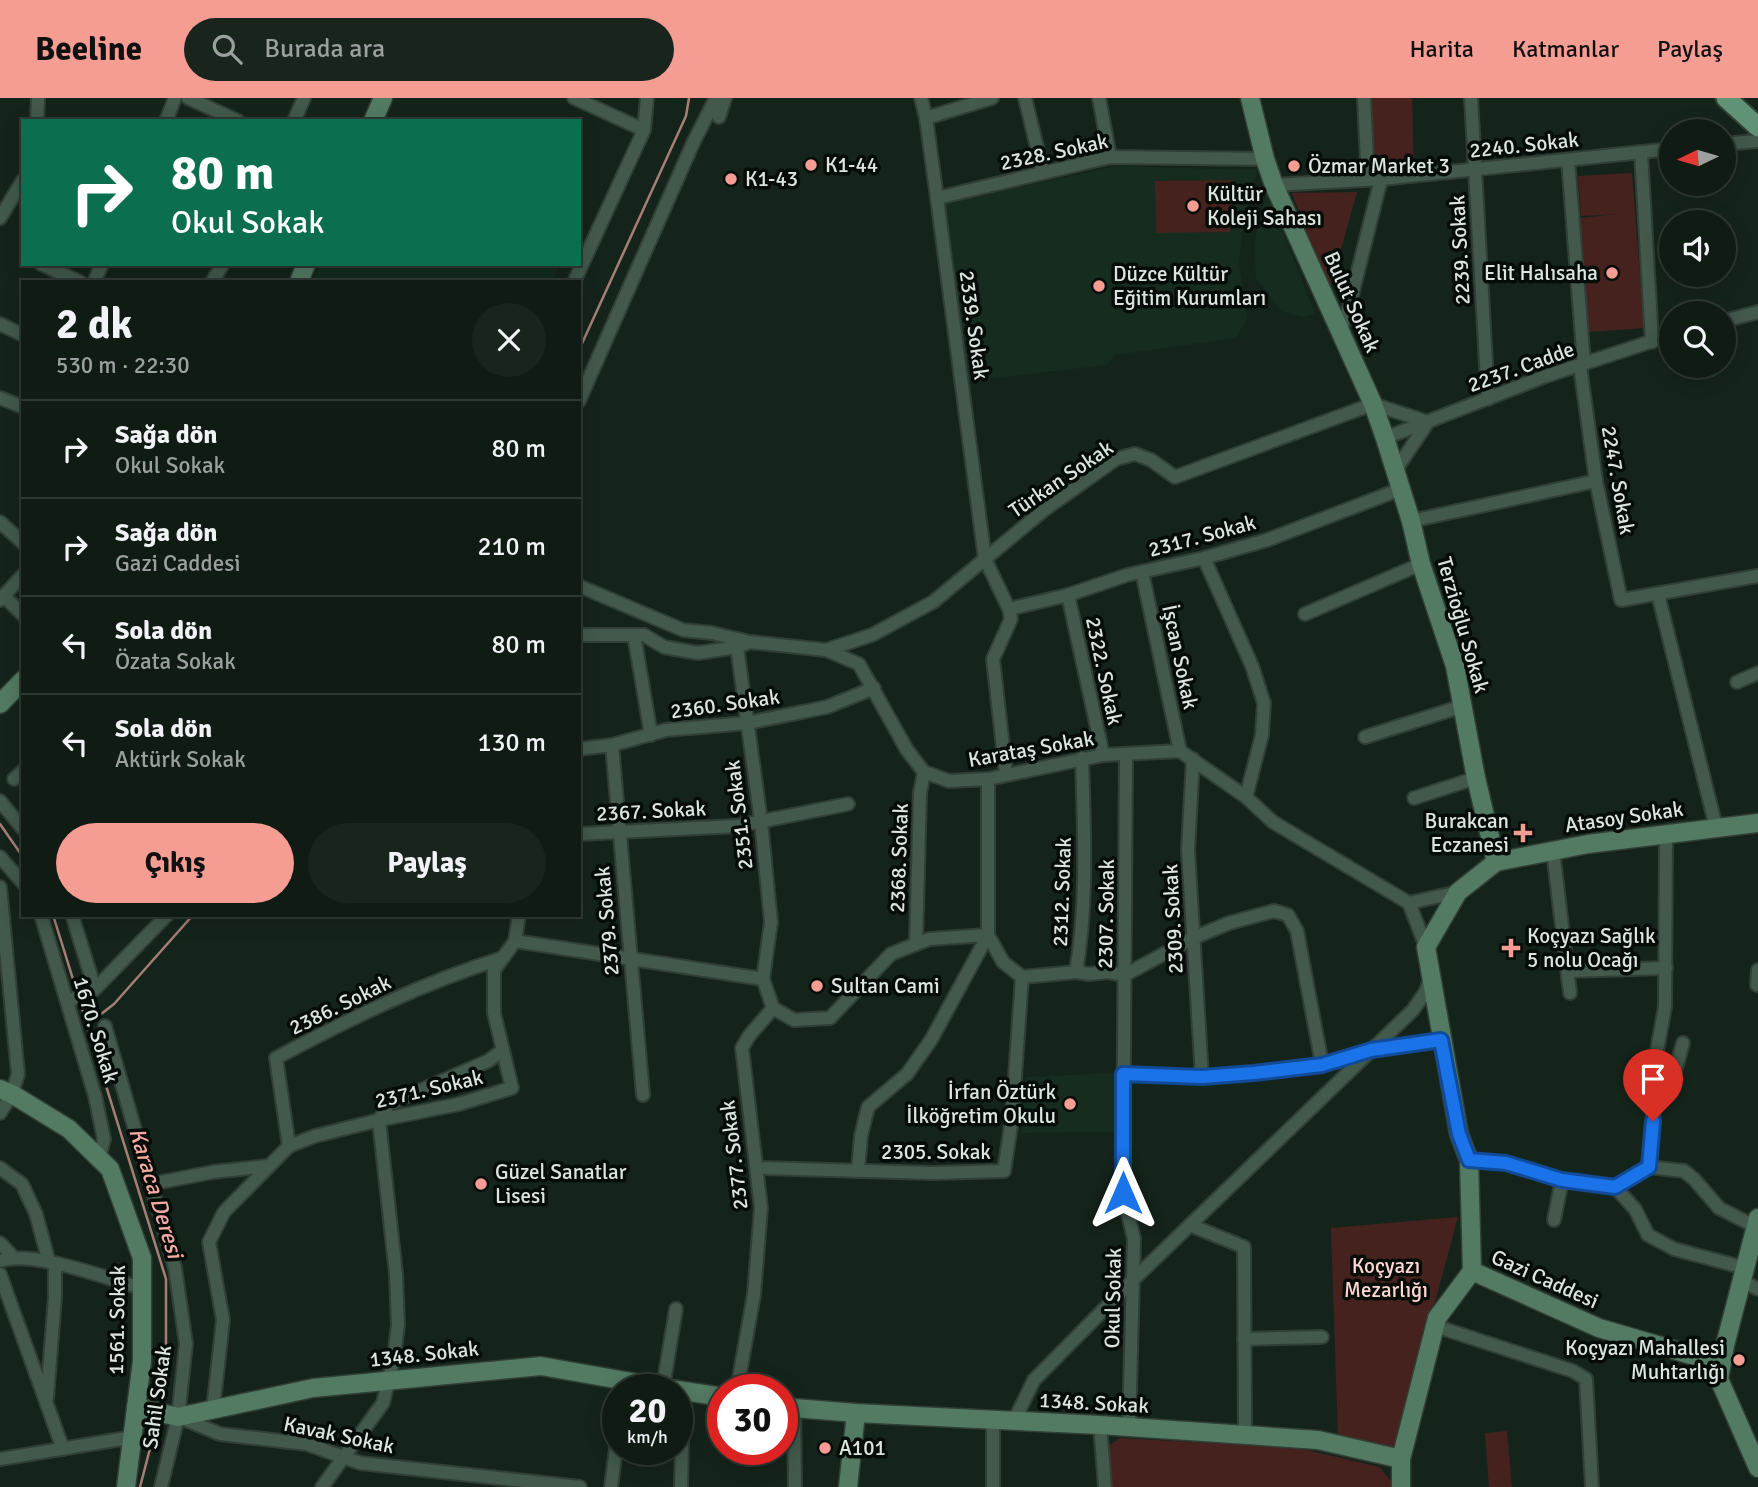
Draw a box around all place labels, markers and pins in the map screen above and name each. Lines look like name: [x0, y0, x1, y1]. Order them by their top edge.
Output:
place label: K1-44: [825, 152, 878, 178]
place label: Özmar Market 3: [1308, 153, 1450, 179]
marker: K1-44: [803, 157, 819, 173]
marker: Özmar Market 3: [1286, 158, 1302, 174]
place label: K1-43: [745, 166, 798, 192]
marker: K1-43: [723, 171, 739, 187]
place label: Kültür Koleji Sahası: [1207, 181, 1322, 231]
marker: Kültür Koleji Sahası: [1185, 198, 1201, 214]
place label: Elit Halısaha: [1484, 260, 1598, 286]
place label: Düzce Kültür Eğitim Kurumları: [1113, 261, 1266, 311]
marker: Elit Halısaha: [1604, 265, 1620, 281]
marker: Düzce Kültür Eğitim Kurumları: [1091, 278, 1107, 294]
place label: Burakcan Eczanesi: [1424, 808, 1509, 858]
marker: Burakcan Eczanesi: [1515, 825, 1531, 841]
place label: Koçyazı Sağlık 5 nolu Ocağı: [1527, 923, 1656, 973]
marker: Koçyazı Sağlık 5 nolu Ocağı: [1501, 938, 1521, 958]
place label: Sultan Cami: [831, 973, 940, 999]
marker: Sultan Cami: [809, 978, 825, 994]
pin: [1623, 1049, 1683, 1121]
place label: İrfan Öztürk İlköğretim Okulu: [906, 1079, 1056, 1129]
marker: İrfan Öztürk İlköğretim Okulu: [1062, 1096, 1078, 1112]
place label: Güzel Sanatlar Lisesi: [495, 1159, 627, 1209]
marker: Güzel Sanatlar Lisesi: [473, 1176, 489, 1192]
place label: Koçyazı Mahallesi Muhtarlığı: [1565, 1335, 1725, 1385]
marker: Koçyazı Mahallesi Muhtarlığı: [1731, 1352, 1747, 1368]
place label: A101: [839, 1435, 886, 1461]
marker: A101: [817, 1440, 833, 1456]

